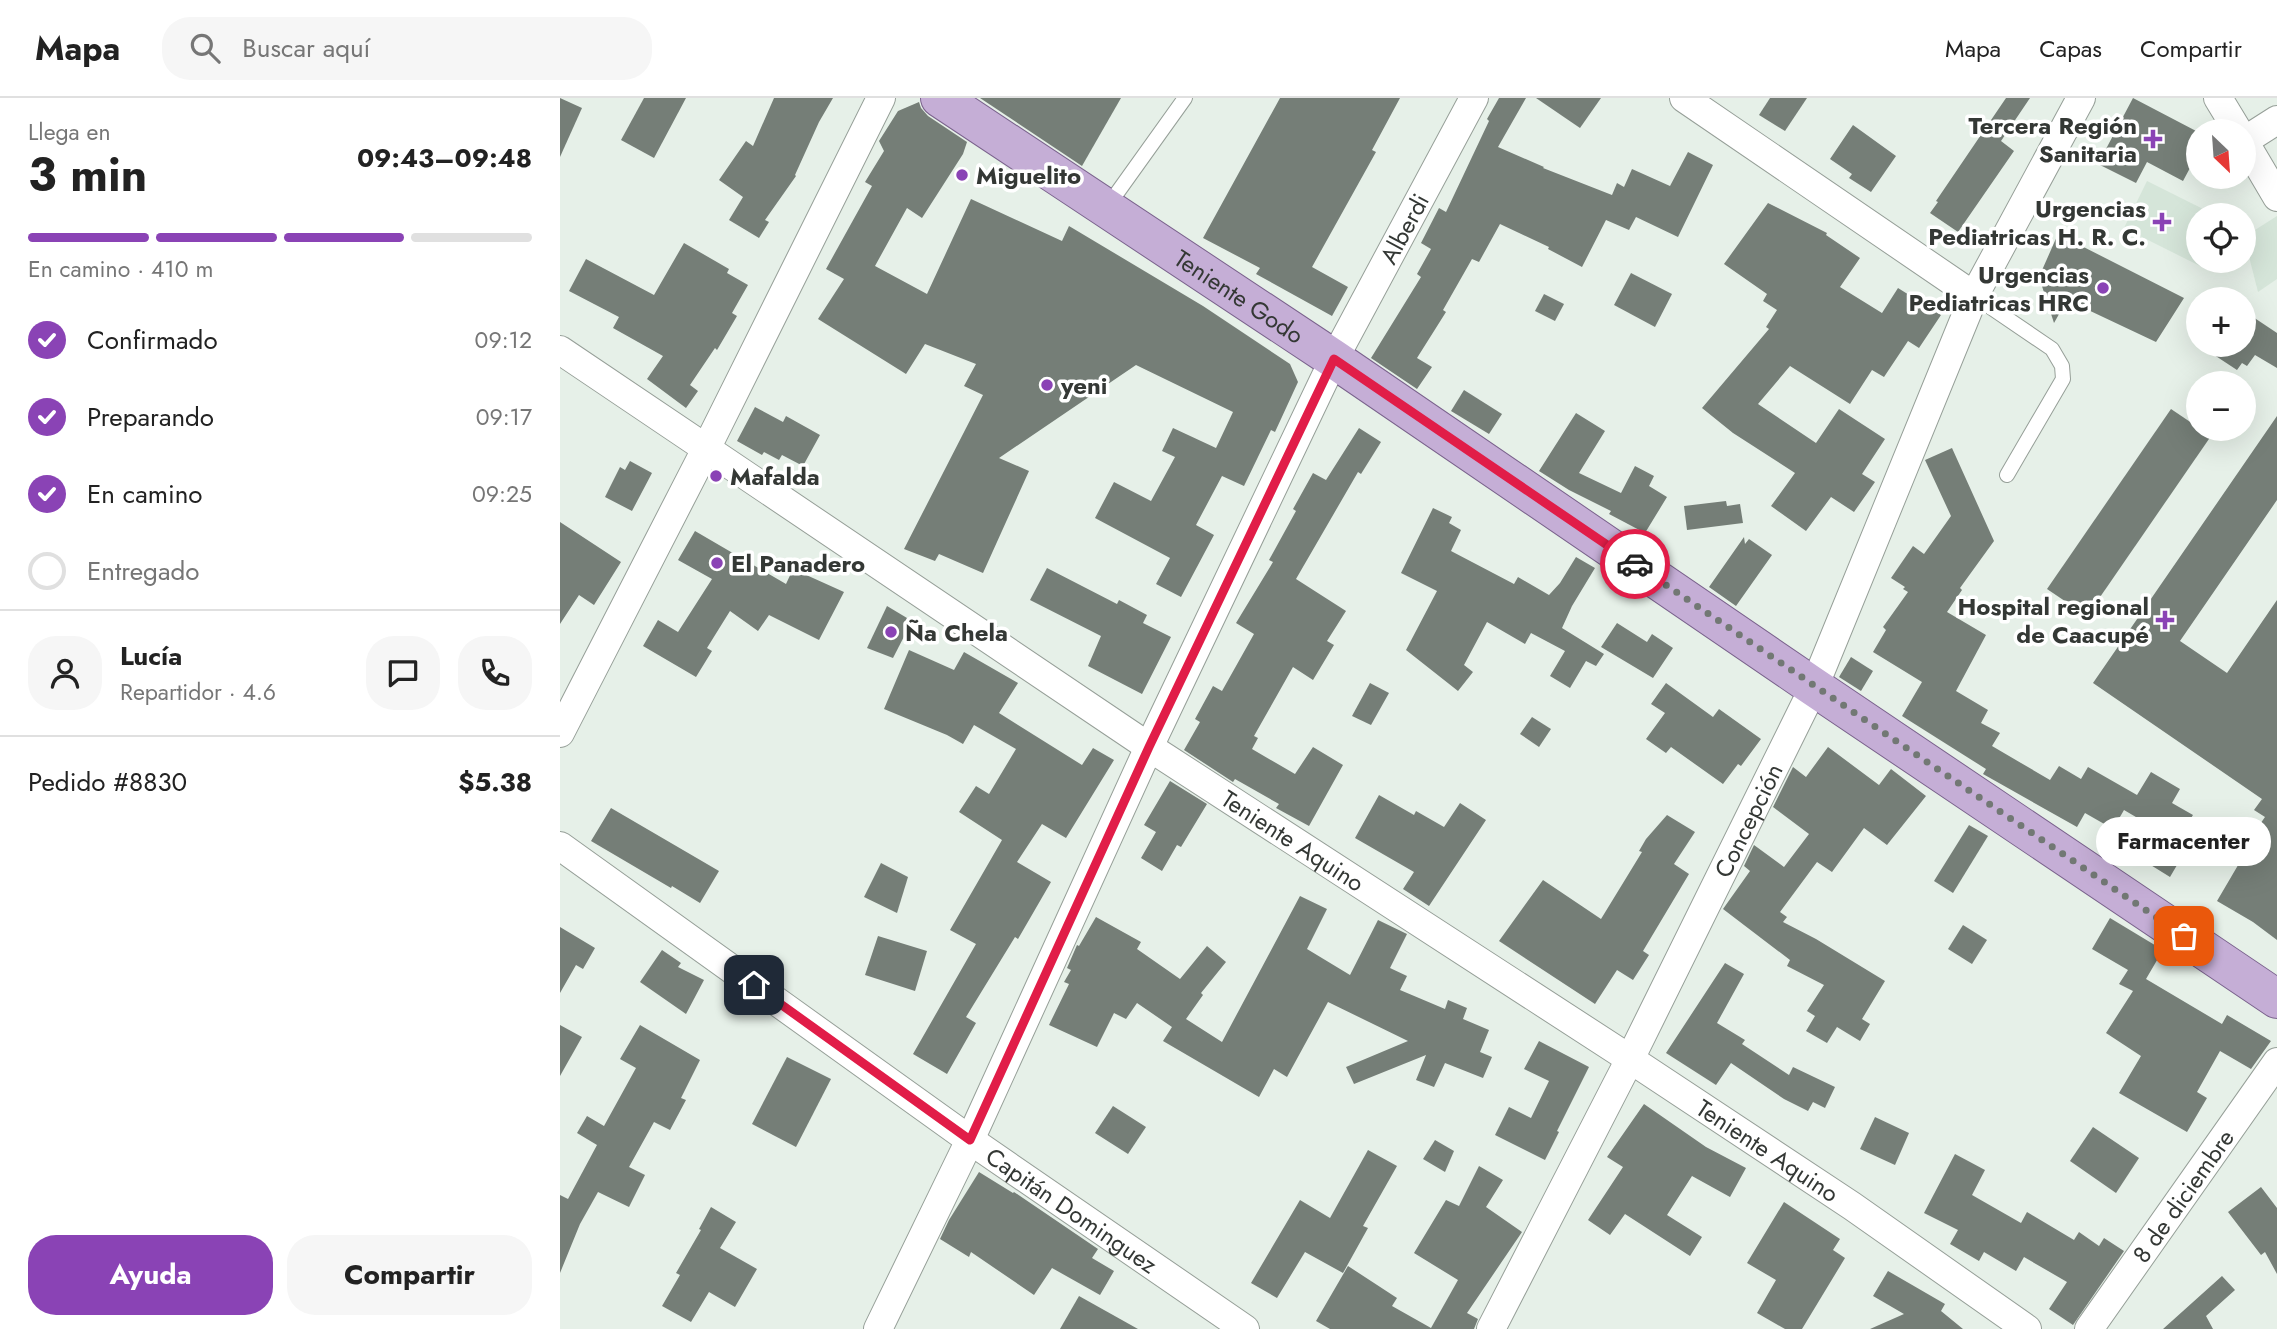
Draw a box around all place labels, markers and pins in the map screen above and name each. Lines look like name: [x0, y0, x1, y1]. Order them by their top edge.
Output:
place label: Tercera Región Sanitaria: [1969, 108, 2137, 171]
marker: Tercera Región Sanitaria: [2143, 129, 2163, 149]
place label: Miguelito: [976, 158, 1081, 193]
marker: Miguelito: [954, 167, 970, 183]
place label: Urgencias Pediatricas H. R. C.: [1928, 191, 2146, 254]
marker: Urgencias Pediatricas H. R. C.: [2152, 212, 2172, 232]
place label: Urgencias Pediatricas HRC: [1908, 257, 2089, 320]
marker: Urgencias Pediatricas HRC: [2095, 280, 2111, 296]
place label: yeni: [1060, 368, 1107, 403]
marker: yeni: [1039, 377, 1055, 393]
place label: Mafalda: [730, 459, 820, 494]
marker: Mafalda: [708, 468, 724, 484]
place label: El Panadero: [731, 546, 865, 581]
marker: El Panadero: [709, 555, 725, 571]
place label: Hospital regional de Caacupé: [1957, 589, 2149, 652]
marker: Hospital regional de Caacupé: [2155, 610, 2175, 630]
place label: Ña Chela: [905, 615, 1008, 650]
marker: Ña Chela: [883, 624, 899, 640]
callout: Farmacenter: [2096, 817, 2272, 866]
pin: [2154, 906, 2214, 966]
pin: [724, 955, 784, 1015]

